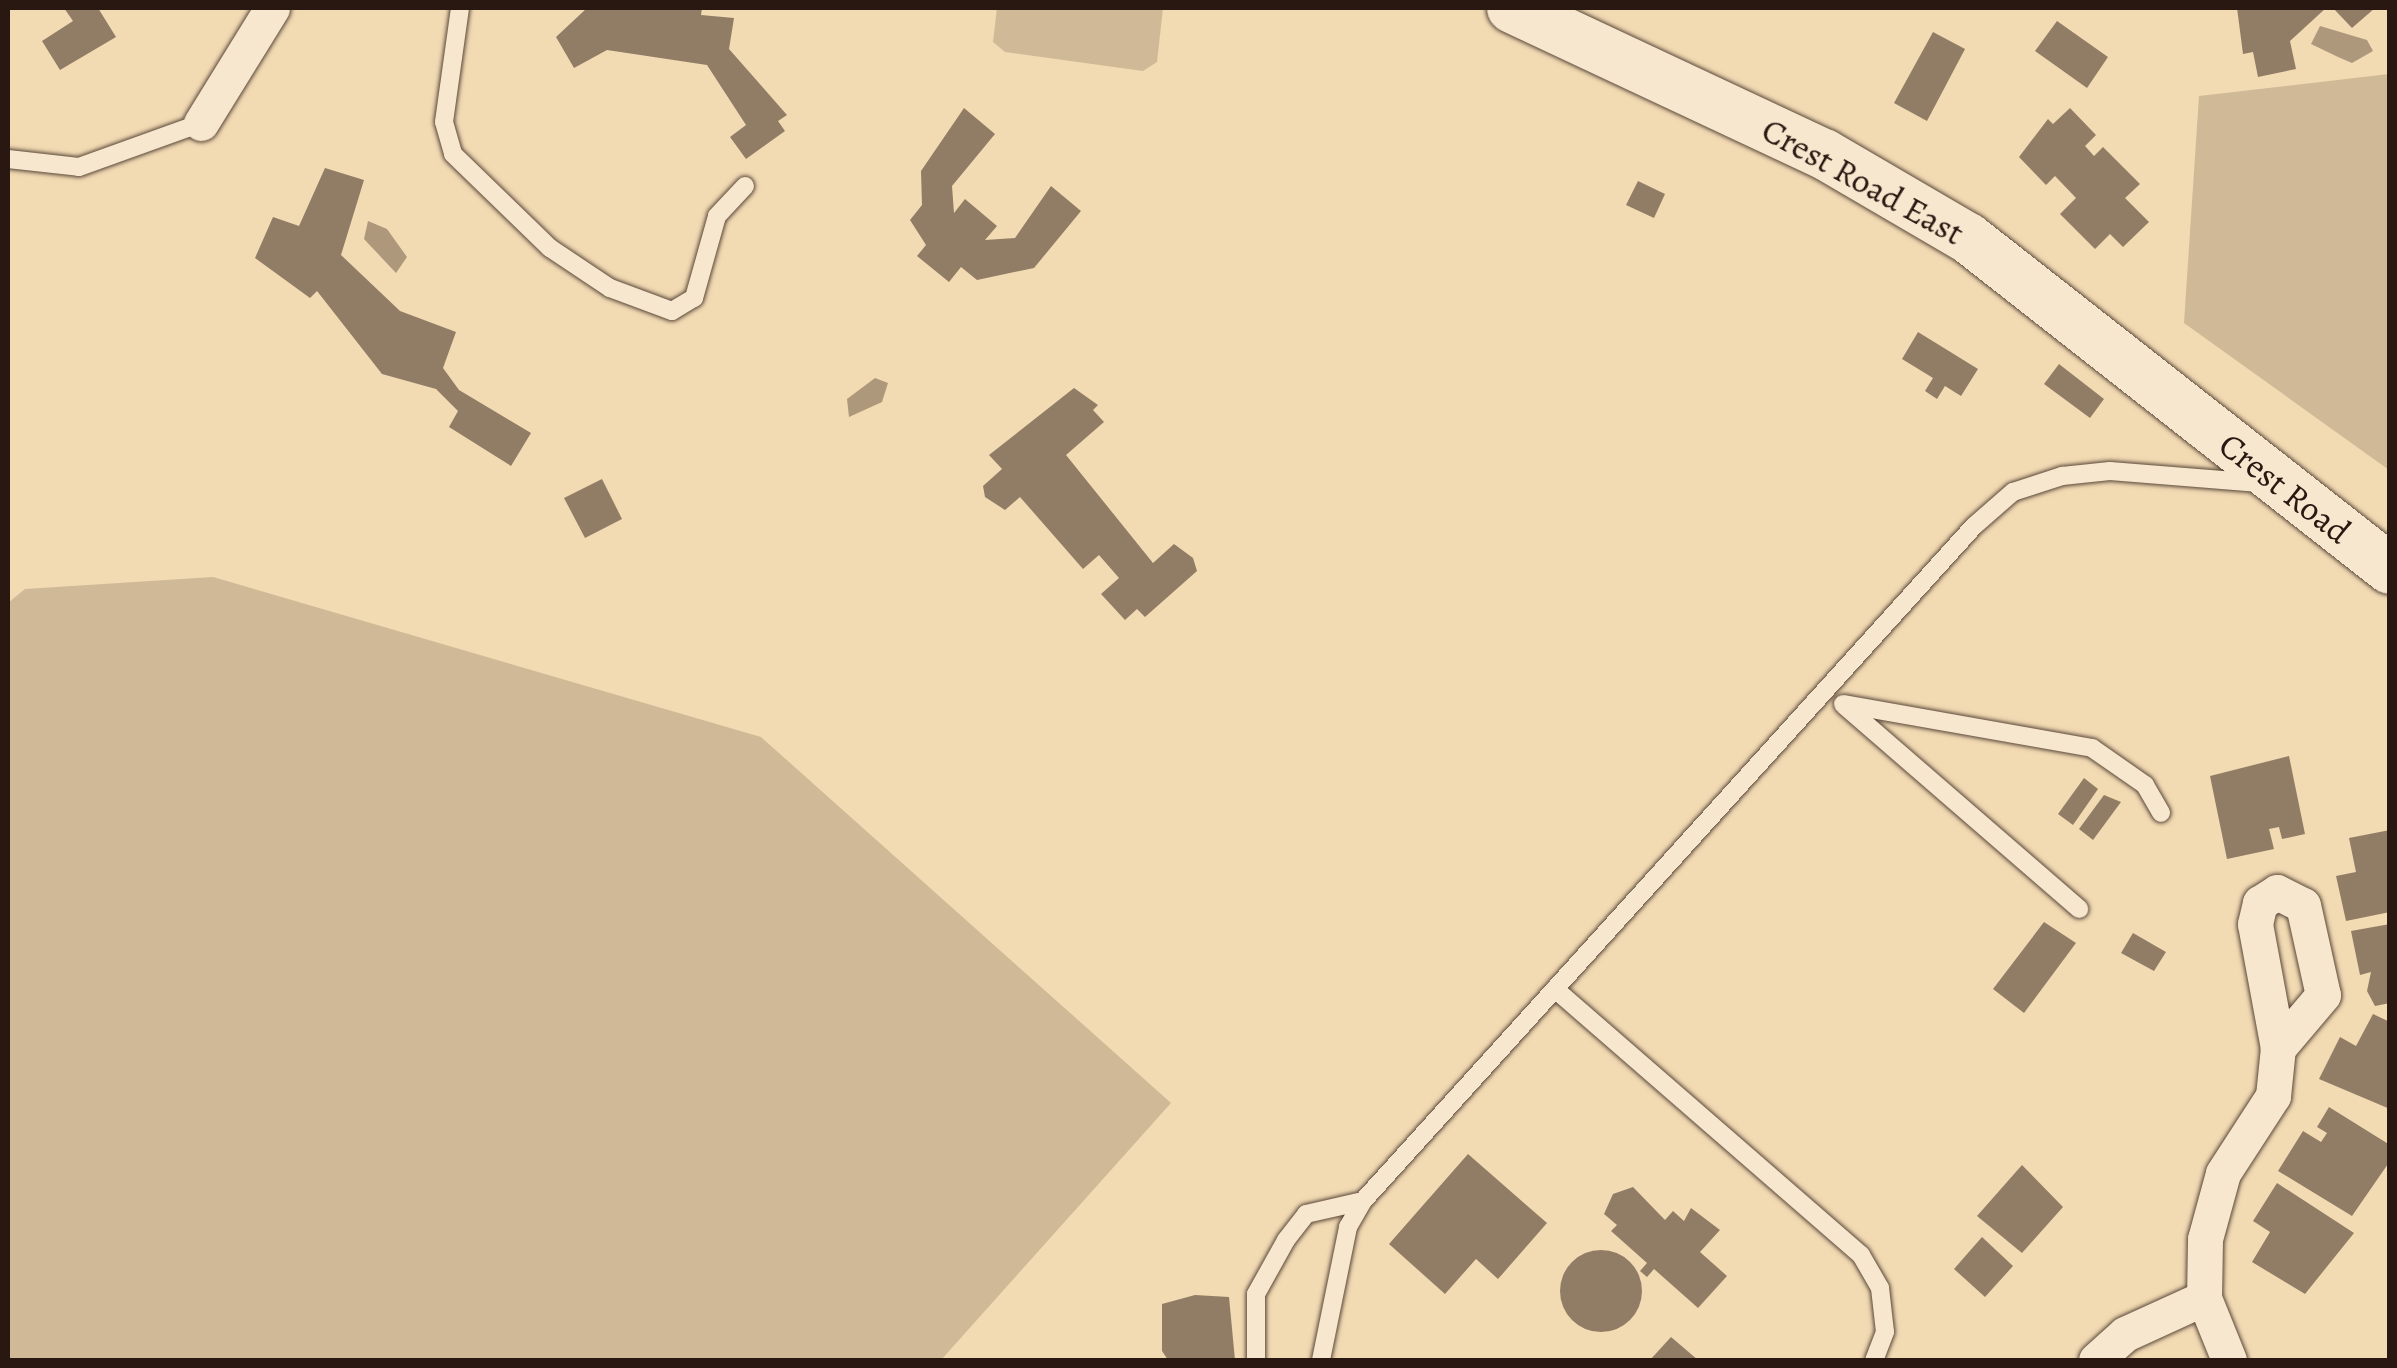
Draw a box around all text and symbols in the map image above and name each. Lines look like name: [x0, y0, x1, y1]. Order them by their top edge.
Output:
street label: Crest Road East: [1755, 108, 1971, 254]
street label: Crest Road: [2211, 424, 2359, 552]

